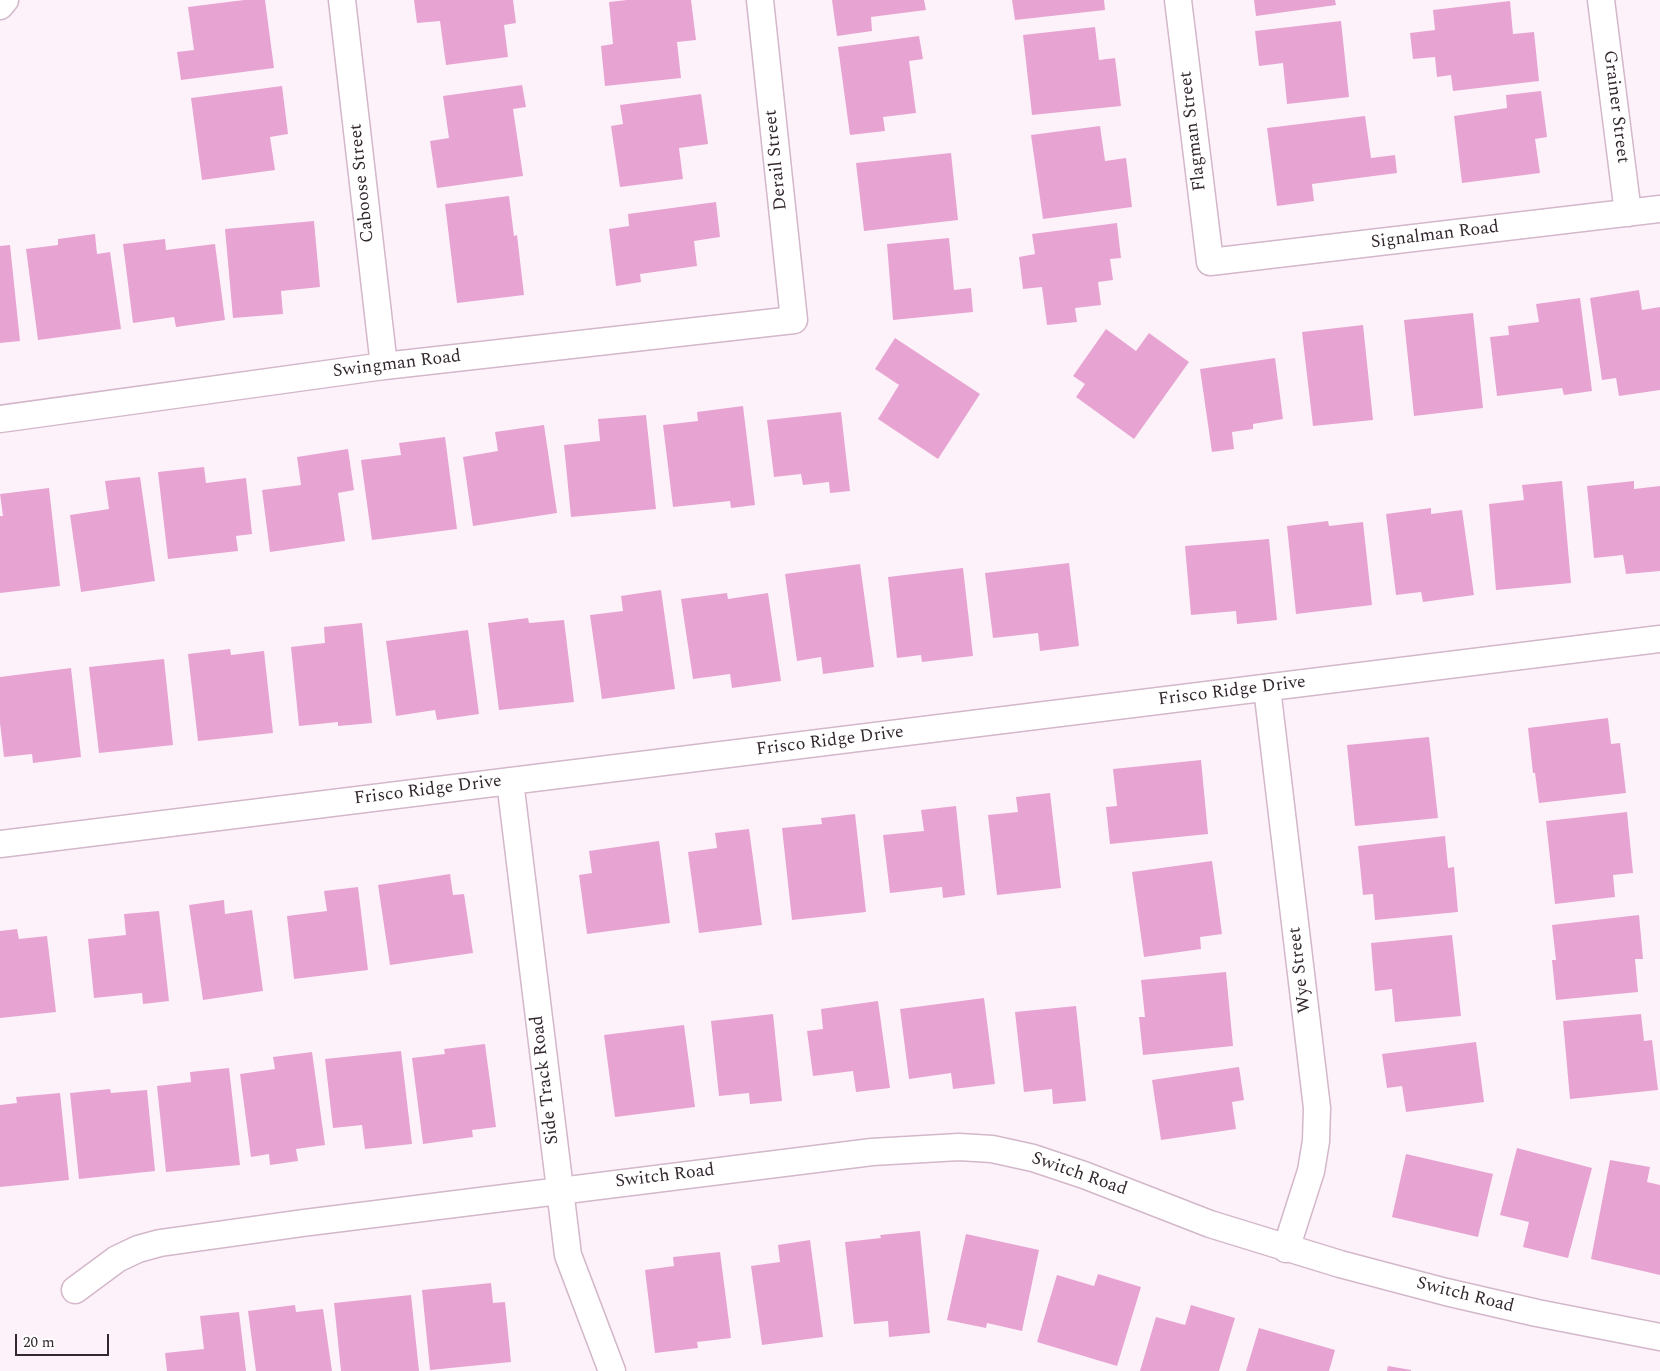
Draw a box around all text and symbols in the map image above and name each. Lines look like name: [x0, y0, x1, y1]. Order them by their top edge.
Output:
street label: Grainer Street: [1597, 49, 1633, 165]
street label: Flagman Street: [1176, 70, 1212, 192]
street label: Derail Street: [761, 108, 793, 212]
street label: Caboose Street: [346, 122, 380, 244]
street label: Signalman Road: [1370, 217, 1500, 255]
street label: Swingman Road: [332, 346, 462, 384]
street label: Frisco Ridge Drive: [1157, 672, 1307, 712]
street label: Frisco Ridge Drive: [755, 722, 905, 762]
street label: Frisco Ridge Drive: [353, 771, 503, 811]
street label: Wye Street: [1285, 926, 1317, 1014]
street label: Side Track Road: [527, 1014, 565, 1146]
street label: Switch Road: [1028, 1149, 1130, 1201]
street label: Switch Road: [614, 1160, 716, 1194]
street label: Switch Road: [1414, 1273, 1516, 1319]
scale bar: [18, 1324, 111, 1356]
text: 20 m: [23, 1331, 55, 1354]

